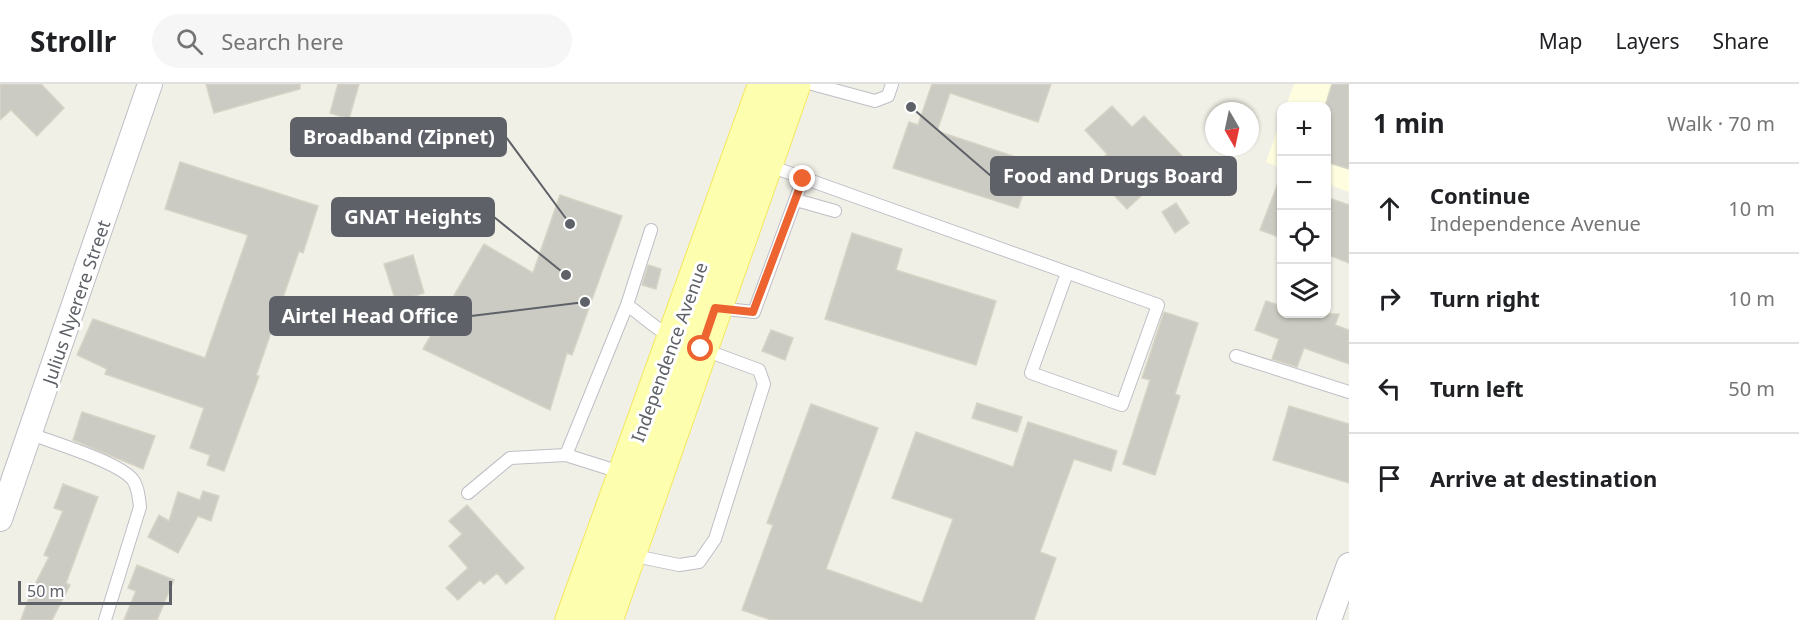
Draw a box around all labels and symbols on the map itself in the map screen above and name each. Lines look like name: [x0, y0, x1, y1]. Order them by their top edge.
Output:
north arrow: [1205, 102, 1259, 156]
callout: Broadband (Zipnet): [291, 118, 506, 156]
text: Broadband (Zipnet): [303, 123, 495, 150]
callout: Food and Drugs Board: [991, 157, 1236, 195]
text: Food and Drugs Board: [1003, 162, 1223, 189]
route end: [789, 165, 815, 191]
callout: GNAT Heights: [332, 198, 494, 236]
text: GNAT Heights: [344, 203, 482, 230]
street label: Julius Nyerere Street: [36, 216, 116, 389]
street label: Independence Avenue: [625, 259, 713, 445]
callout: Airtel Head Office: [270, 297, 471, 335]
text: Airtel Head Office: [281, 302, 459, 329]
route start: [687, 335, 713, 361]
scale bar: [18, 578, 172, 606]

